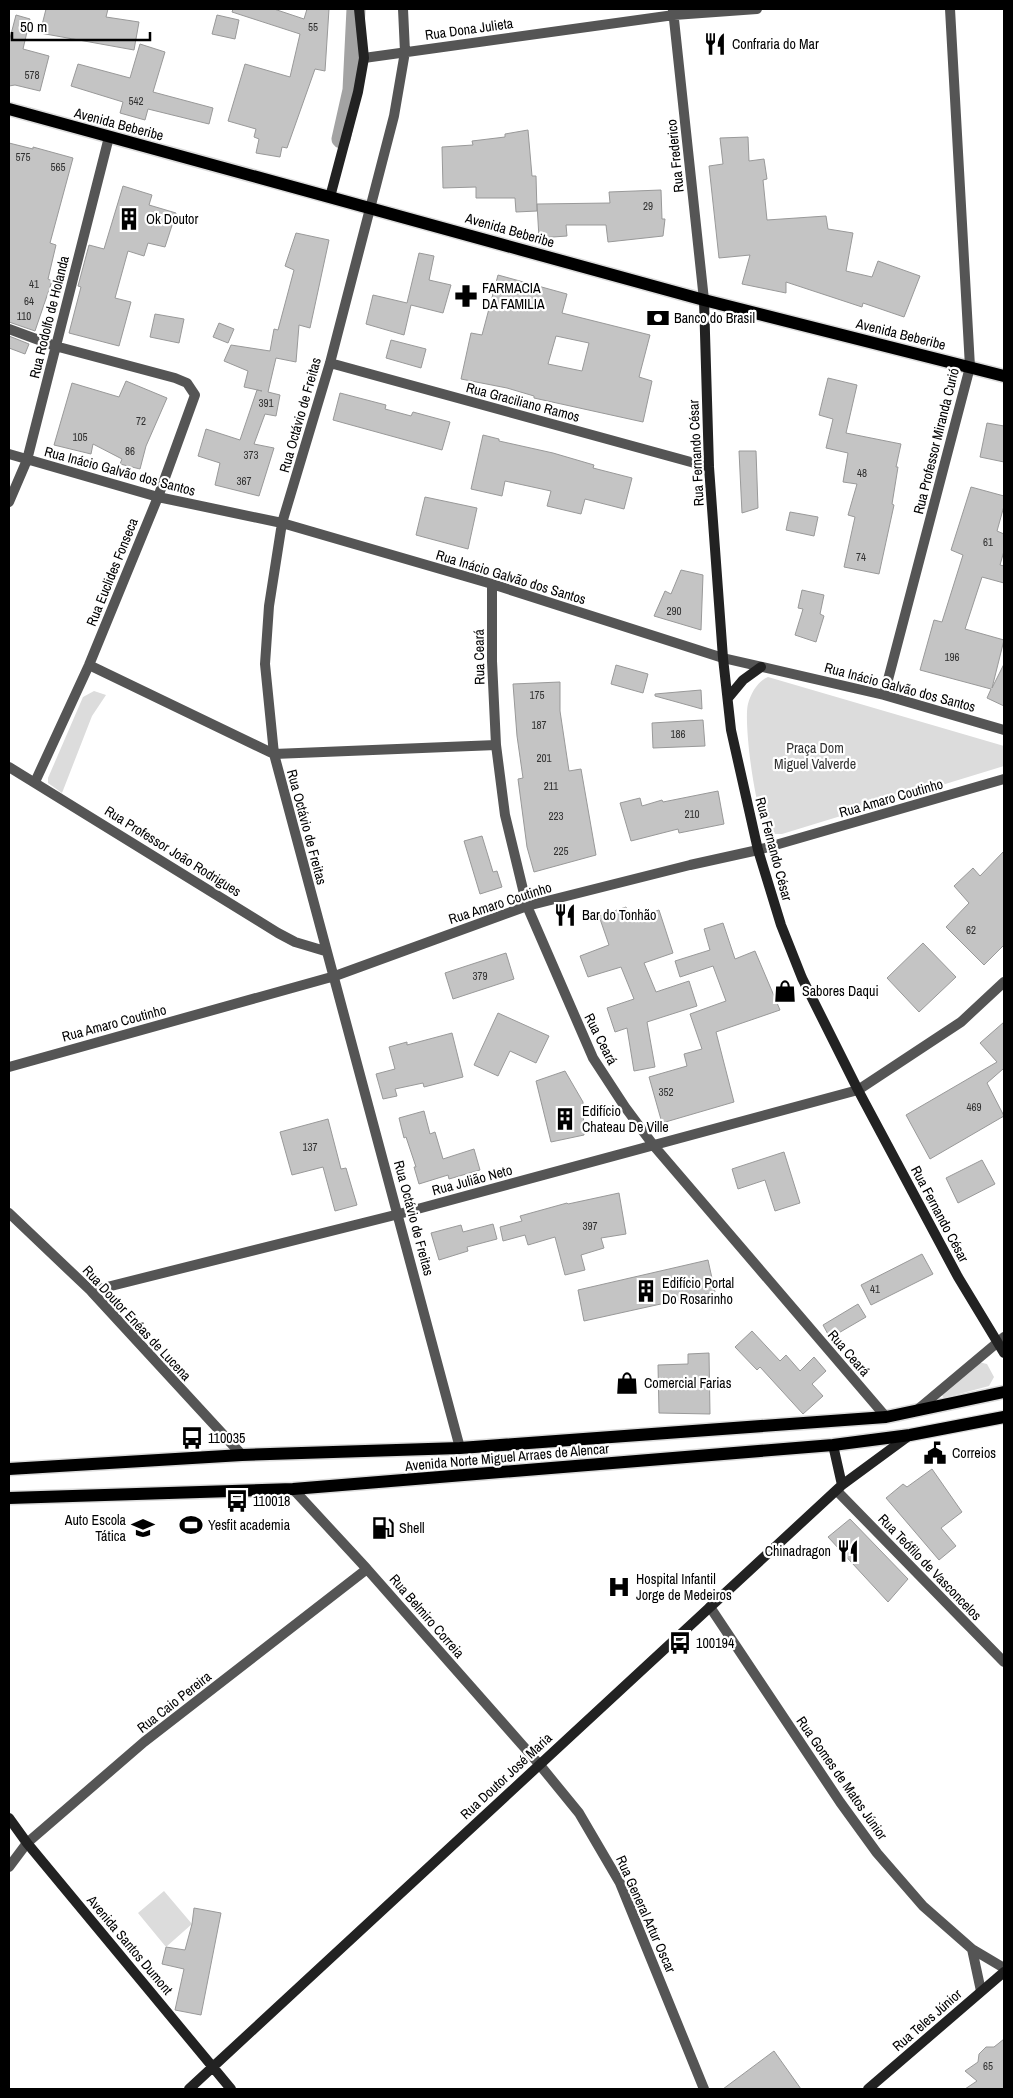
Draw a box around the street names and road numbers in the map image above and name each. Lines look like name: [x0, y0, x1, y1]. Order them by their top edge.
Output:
street label: Rua Dona Julieta: [424, 14, 515, 44]
street label: Avenida Beberibe: [71, 103, 166, 145]
street label: Rua Frederico: [662, 119, 688, 193]
street label: Avenida Beberibe: [462, 208, 557, 251]
street label: Rua Rodolfo de Holanda: [25, 253, 73, 380]
street label: Avenida Beberibe: [853, 314, 948, 354]
street label: Rua Octávio de Freitas: [275, 355, 325, 475]
street label: Rua Professor Miranda Curió: [909, 366, 963, 516]
street label: Rua Graciliano Ramos: [464, 378, 582, 426]
street label: Rua Fernando César: [684, 399, 708, 507]
street label: Rua Inácio Galvão dos Santos: [42, 442, 198, 500]
street label: Rua Euclides Fonseca: [82, 515, 142, 629]
street label: Rua Inácio Galvão dos Santos: [434, 546, 588, 608]
street label: Rua Ceará: [470, 628, 488, 685]
street label: Rua Inácio Galvão dos Santos: [822, 658, 978, 716]
street label: Rua Octávio de Freitas: [283, 767, 331, 887]
street label: Rua Amaro Coutinho: [837, 775, 945, 821]
street label: Rua Fernando César: [752, 795, 797, 903]
street label: Rua Professor João Rodrigues: [101, 802, 245, 901]
street label: Rua Amaro Coutinho: [446, 878, 554, 928]
street label: Rua Amaro Coutinho: [60, 1000, 168, 1046]
street label: Rua Ceará: [580, 1010, 622, 1068]
street label: Rua Octávio de Freitas: [390, 1158, 438, 1278]
street label: Rua Julião Neto: [430, 1161, 514, 1199]
street label: Rua Fernando César: [907, 1163, 973, 1265]
street label: Rua Doutor Enéas de Lucena: [79, 1262, 196, 1385]
street label: Rua Ceará: [824, 1326, 874, 1380]
street label: Avenida Norte Miguel Arraes de Alencar: [403, 1439, 610, 1475]
street label: Rua Teófilo de Vasconcelos: [874, 1510, 986, 1624]
street label: Rua Belmiro Correia: [386, 1570, 469, 1662]
street label: Rua Caio Pereira: [133, 1667, 215, 1737]
street label: Rua Gomes de Matos Júnior: [793, 1713, 892, 1843]
street label: Rua Doutor José Maria: [456, 1729, 556, 1823]
street label: Rua General Artur Oscar: [612, 1853, 680, 1976]
street label: Avenida Santos Dumont: [83, 1891, 177, 1998]
street label: Rua Teles Júnior: [889, 1985, 965, 2055]

